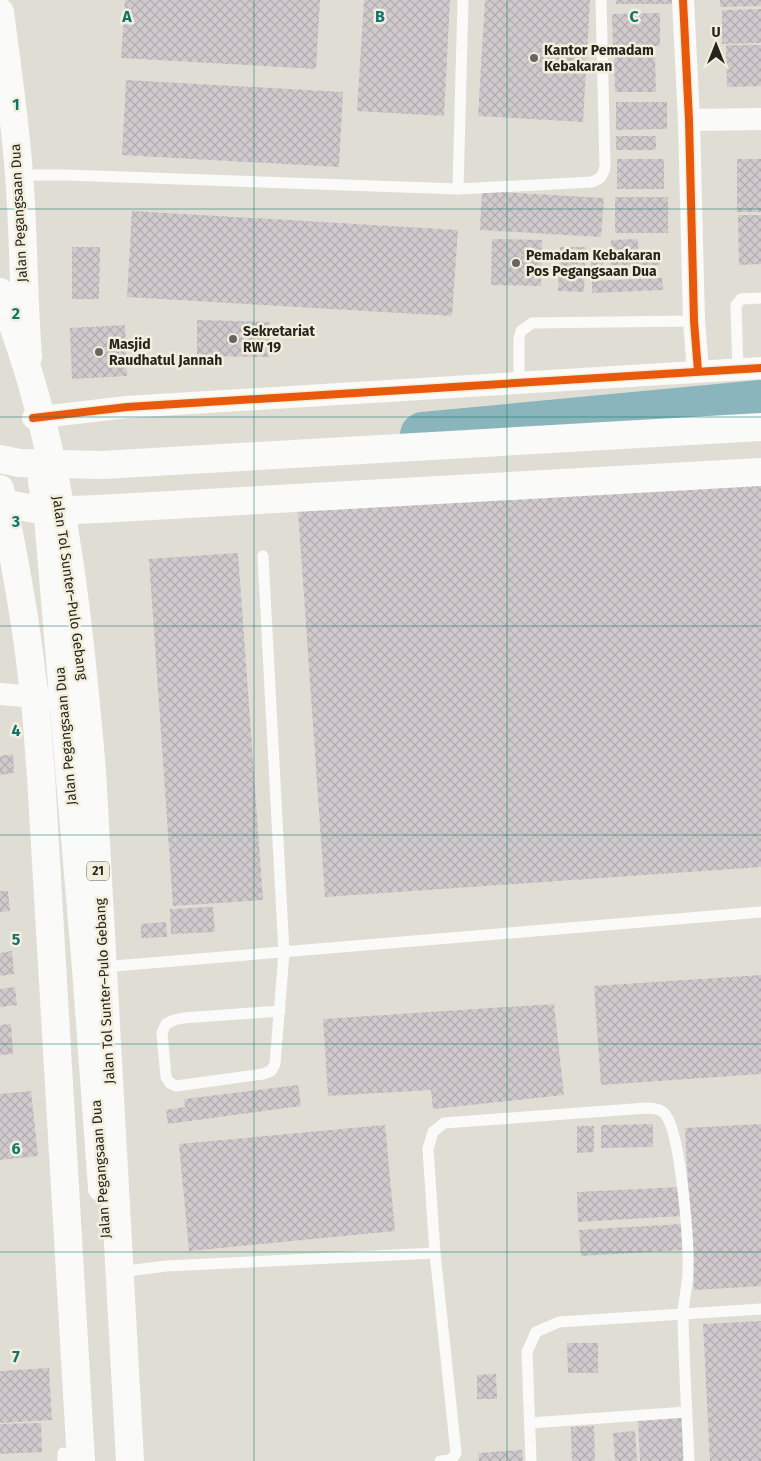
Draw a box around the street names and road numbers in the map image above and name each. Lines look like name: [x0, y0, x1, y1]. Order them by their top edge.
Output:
street label: Jalan Pegangsaan Dua: [7, 143, 31, 283]
street label: Jalan Tol Sunter–Pulo Gebang: [49, 495, 91, 682]
street label: Jalan Pegangsaan Dua: [51, 666, 81, 806]
road number: 21: [87, 861, 109, 880]
street label: Jalan Tol Sunter–Pulo Gebang: [92, 897, 118, 1084]
street label: Jalan Pegangsaan Dua: [88, 1099, 114, 1239]

